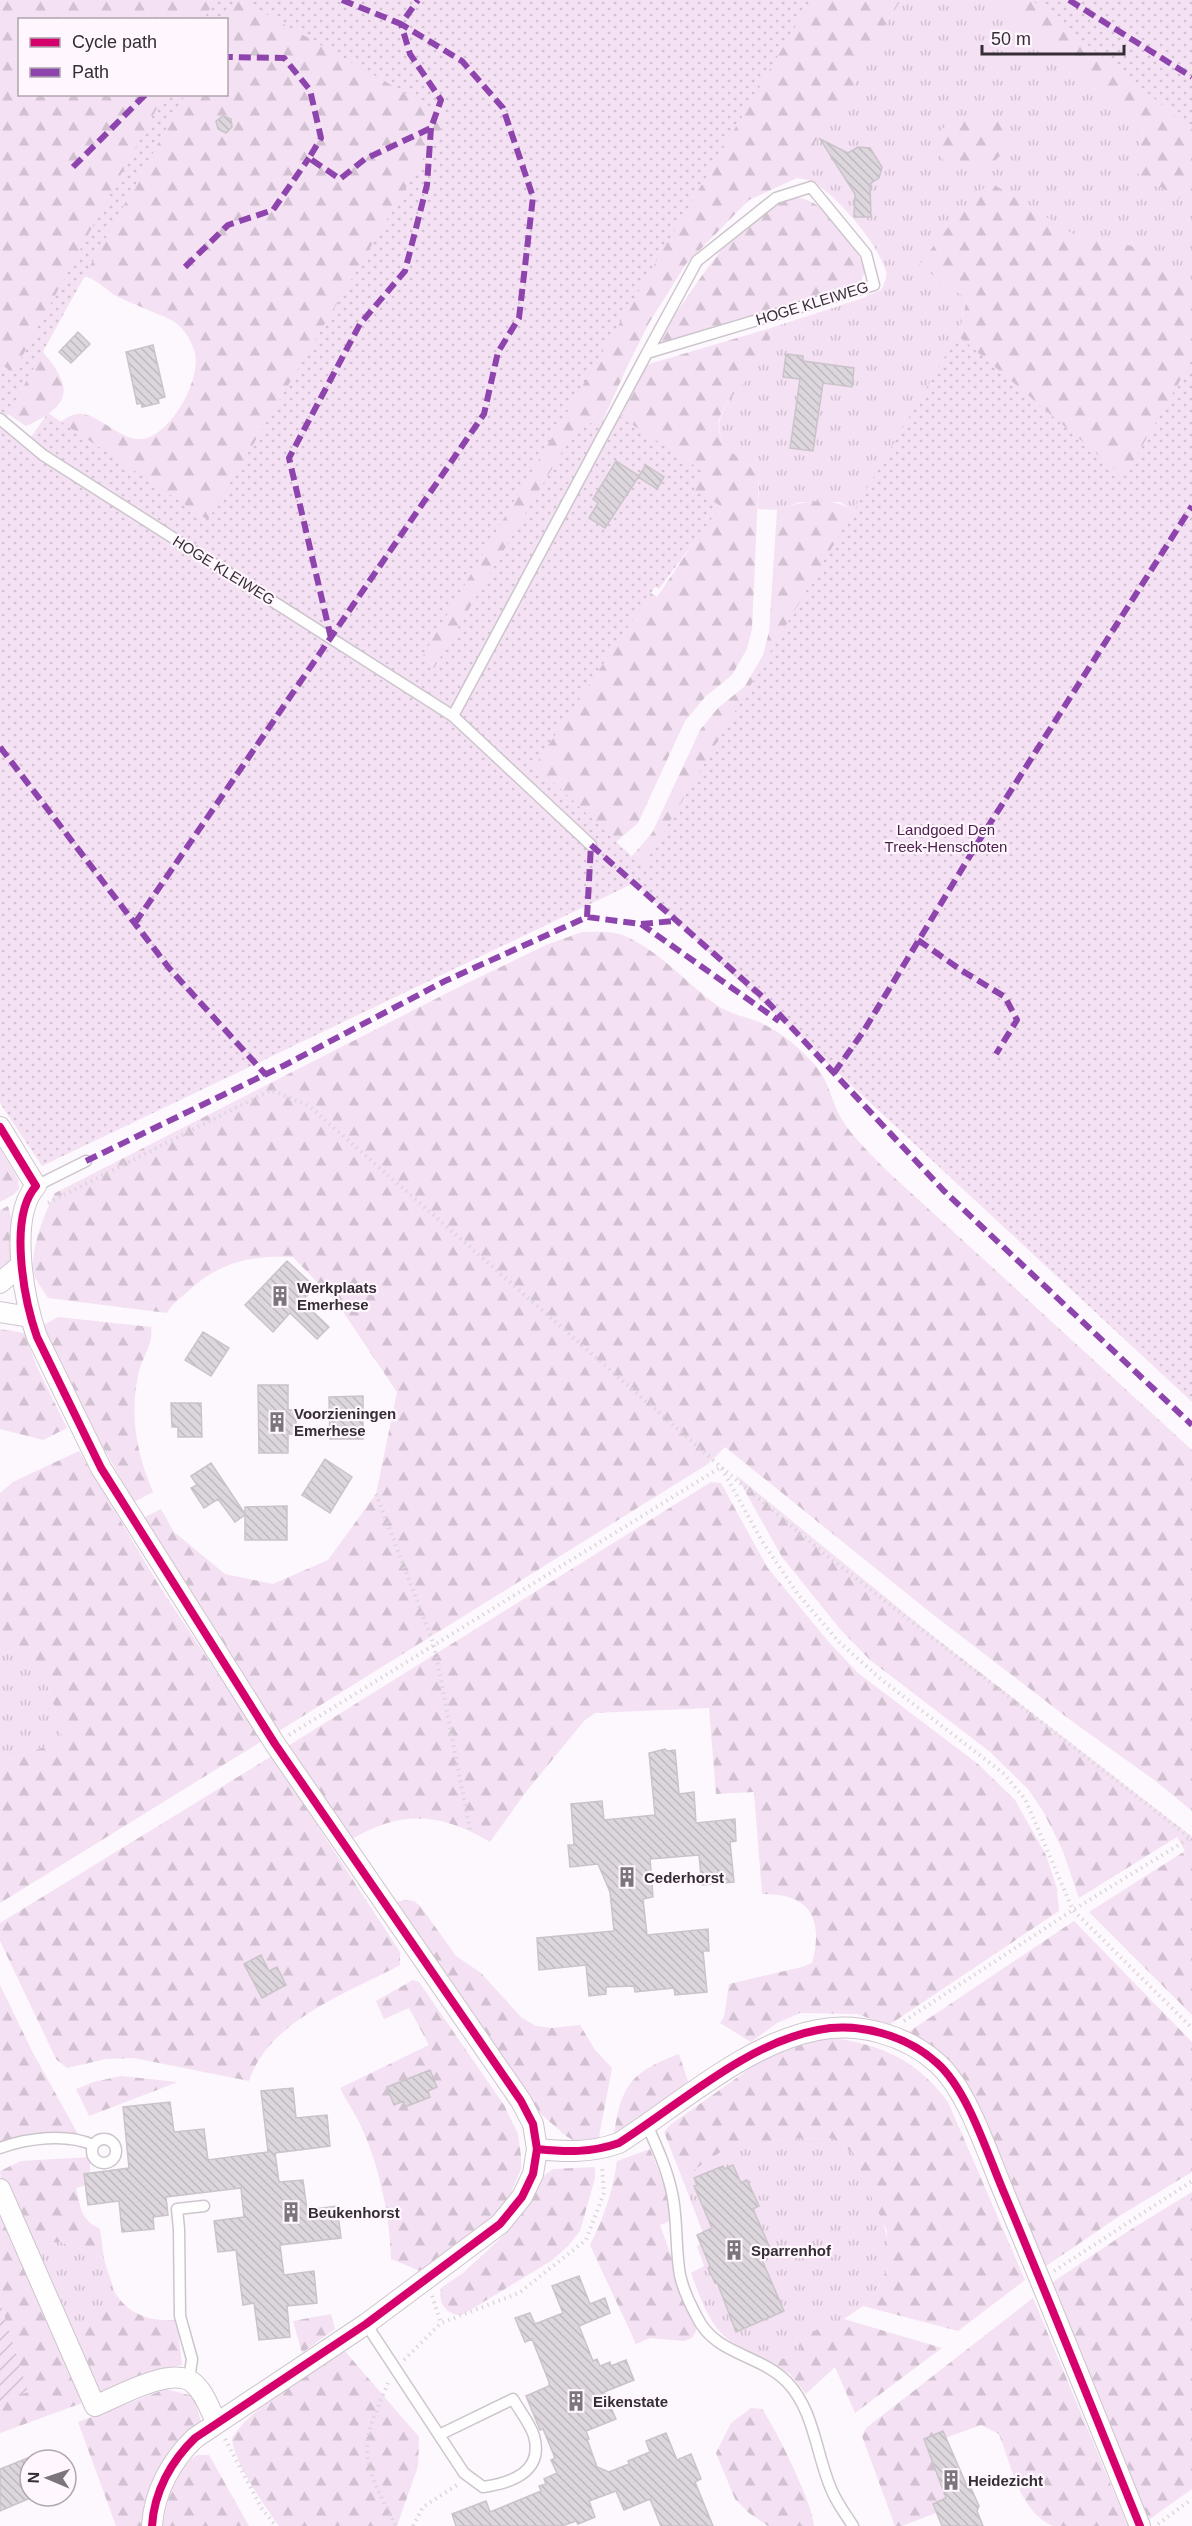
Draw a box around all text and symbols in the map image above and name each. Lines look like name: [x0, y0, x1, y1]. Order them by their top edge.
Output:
legend: [18, 18, 228, 96]
scale bar: [982, 18, 1124, 56]
text: 50 m: [991, 29, 1031, 49]
text: Cycle path: [72, 32, 157, 52]
text: Path: [72, 62, 109, 82]
street label: HOGE KLEIWEG: [754, 278, 870, 328]
street label: HOGE KLEIWEG: [170, 532, 278, 608]
park label: Landgoed Den Treek-Henschoten: [885, 821, 1007, 855]
place label: Werkplaats Emerhese: [297, 1279, 377, 1313]
building icon: Werkplaats Emerhese: [268, 1284, 292, 1308]
place label: Voorzieningen Emerhese: [294, 1405, 396, 1439]
building icon: Voorzieningen Emerhese: [265, 1410, 289, 1434]
building icon: Cederhorst: [615, 1865, 639, 1889]
place label: Cederhorst: [644, 1869, 724, 1886]
building icon: Beukenhorst: [279, 2200, 303, 2224]
place label: Beukenhorst: [308, 2204, 400, 2221]
building icon: Sparrenhof: [722, 2238, 746, 2262]
place label: Sparrenhof: [751, 2242, 832, 2259]
building icon: Eikenstate: [564, 2389, 588, 2413]
place label: Eikenstate: [593, 2393, 668, 2410]
north arrow: [18, 2448, 78, 2508]
building icon: Heidezicht: [939, 2468, 963, 2492]
text: N: [25, 2471, 42, 2484]
place label: Heidezicht: [968, 2472, 1043, 2489]

